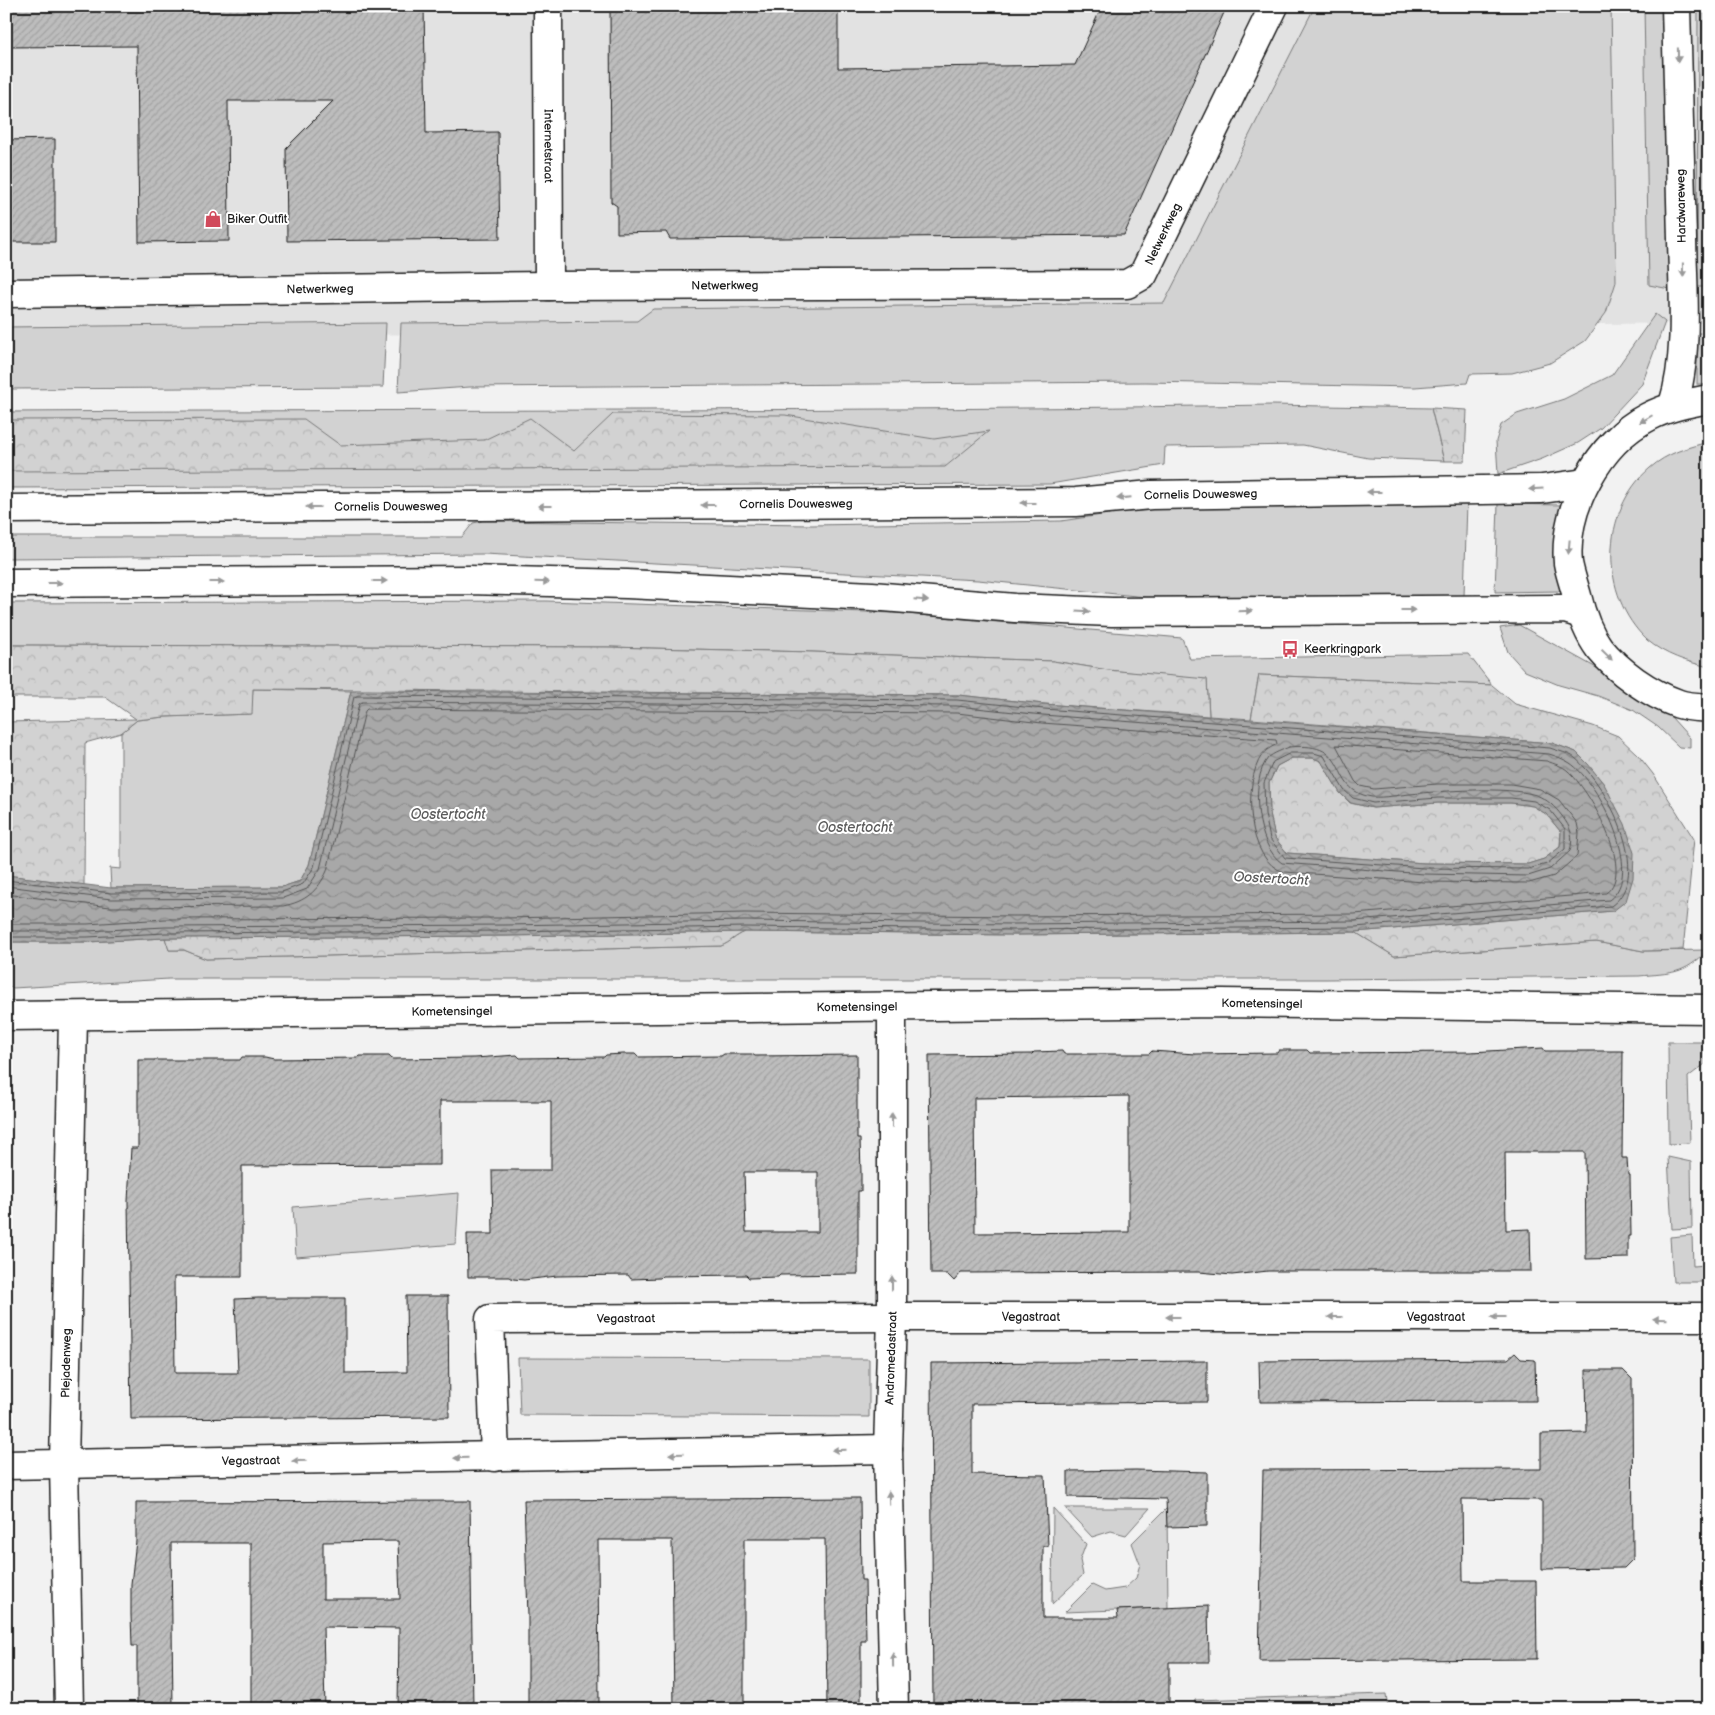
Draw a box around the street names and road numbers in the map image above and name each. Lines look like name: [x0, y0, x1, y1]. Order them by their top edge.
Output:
street label: Internetstraat: [540, 109, 556, 183]
street label: Hardwareweg: [1673, 169, 1690, 243]
street label: Netwerkweg: [1142, 201, 1185, 268]
street label: Netwerkweg: [691, 278, 759, 294]
street label: Netwerkweg: [286, 282, 354, 297]
street label: Cornelis Douwesweg: [1143, 486, 1257, 504]
street label: Cornelis Douwesweg: [739, 496, 853, 512]
street label: Cornelis Douwesweg: [334, 499, 448, 515]
street label: Kometensingel: [1221, 996, 1303, 1012]
street label: Kometensingel: [816, 999, 898, 1015]
street label: Kometensingel: [411, 1004, 493, 1020]
street label: Vegastraat: [1002, 1310, 1060, 1325]
street label: Vegastraat: [1407, 1310, 1465, 1325]
street label: Vegastraat: [597, 1311, 655, 1326]
street label: Andromedastraat: [882, 1311, 901, 1405]
street label: Plejadenweg: [58, 1328, 75, 1398]
street label: Vegastraat: [222, 1453, 281, 1469]

